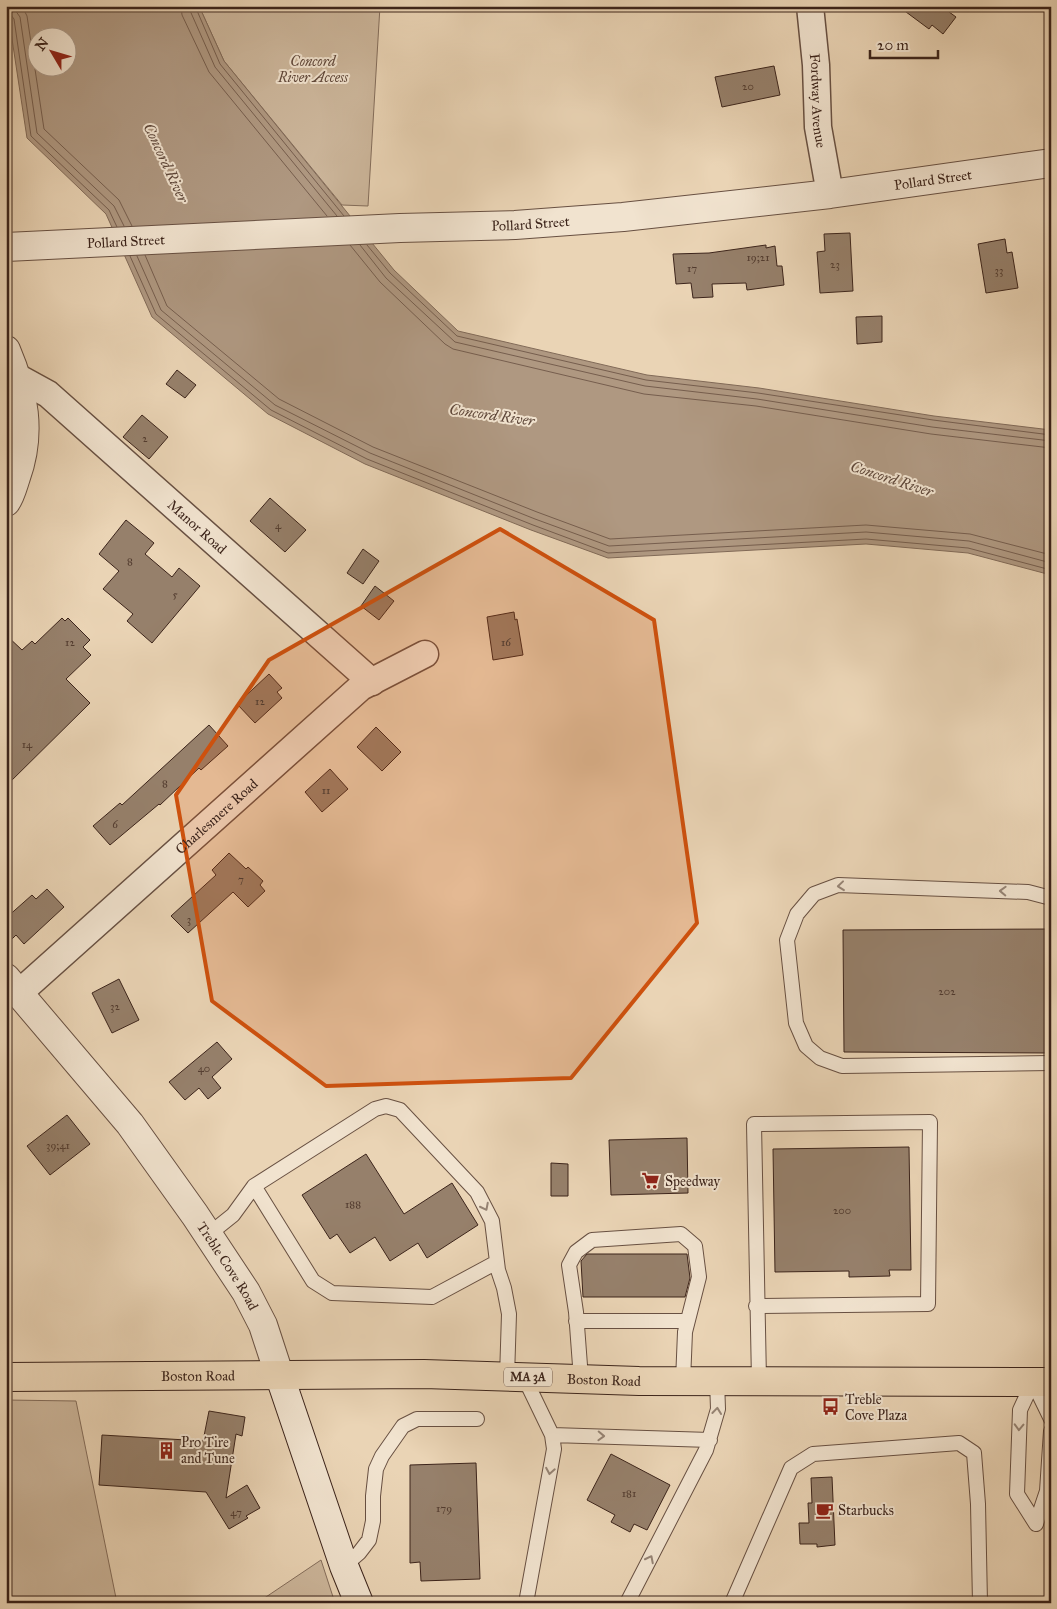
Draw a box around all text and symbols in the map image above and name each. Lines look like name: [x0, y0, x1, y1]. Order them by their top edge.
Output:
north arrow: [28, 28, 78, 78]
scale bar: [870, 28, 937, 60]
text: N: [32, 34, 53, 54]
text: 20 m: [877, 36, 909, 54]
park label: Concord River Access: [277, 53, 349, 86]
street label: Fordway Avenue: [806, 53, 830, 149]
house number: 20: [742, 80, 754, 93]
water label: Concord River: [140, 120, 193, 206]
street label: Pollard Street: [893, 166, 973, 193]
street label: Pollard Street: [491, 212, 570, 234]
street label: Pollard Street: [86, 231, 165, 252]
house number: 19;21: [746, 251, 770, 264]
house number: 23: [830, 258, 840, 271]
house number: 17: [687, 262, 697, 275]
house number: 33: [995, 264, 1003, 277]
water label: Concord River: [448, 400, 537, 430]
house number: 2: [142, 432, 148, 445]
water label: Concord River: [848, 457, 936, 501]
street label: Manor Road: [164, 496, 230, 557]
house number: 4: [275, 519, 282, 532]
house number: 8: [127, 555, 133, 568]
house number: 5: [172, 588, 178, 601]
house number: 12: [65, 636, 75, 649]
house number: 16: [501, 636, 511, 649]
house number: 12: [255, 695, 265, 708]
house number: 14: [22, 738, 33, 751]
street label: Charlesmere Road: [172, 775, 261, 857]
house number: 8: [162, 777, 168, 790]
house number: 11: [322, 784, 330, 797]
house number: 6: [112, 818, 118, 831]
house number: 7: [238, 873, 244, 886]
one-way arrow: [836, 880, 844, 891]
one-way arrow: [998, 886, 1006, 896]
house number: 3: [187, 913, 191, 926]
house number: 202: [938, 985, 956, 998]
house number: 32: [110, 1000, 120, 1013]
house number: 40: [198, 1062, 210, 1075]
house number: 39;41: [46, 1139, 70, 1152]
supermarket icon: Speedway: [641, 1171, 661, 1191]
place label: Speedway: [665, 1173, 721, 1190]
house number: 188: [345, 1198, 361, 1211]
one-way arrow: [479, 1202, 489, 1211]
house number: 200: [833, 1204, 851, 1217]
street label: Treble Cove Road: [193, 1219, 262, 1313]
street label: Boston Road: [161, 1367, 235, 1384]
road number: MA 3A: [504, 1368, 552, 1386]
street label: Boston Road: [567, 1370, 641, 1390]
place label: Treble Cove Plaza: [845, 1391, 907, 1424]
bus stop icon: Treble Cove Plaza: [821, 1397, 841, 1417]
one-way arrow: [711, 1407, 722, 1415]
one-way arrow: [1014, 1424, 1024, 1431]
one-way arrow: [597, 1431, 605, 1442]
place label: Pro Tire and Tune: [181, 1434, 235, 1467]
building icon: Pro Tire and Tune: [157, 1440, 177, 1460]
one-way arrow: [546, 1467, 556, 1476]
house number: 181: [622, 1487, 636, 1500]
cafe icon: Starbucks: [814, 1500, 834, 1520]
house number: 179: [436, 1502, 452, 1515]
place label: Starbucks: [838, 1502, 894, 1519]
house number: 47: [230, 1506, 242, 1519]
one-way arrow: [644, 1556, 654, 1565]

